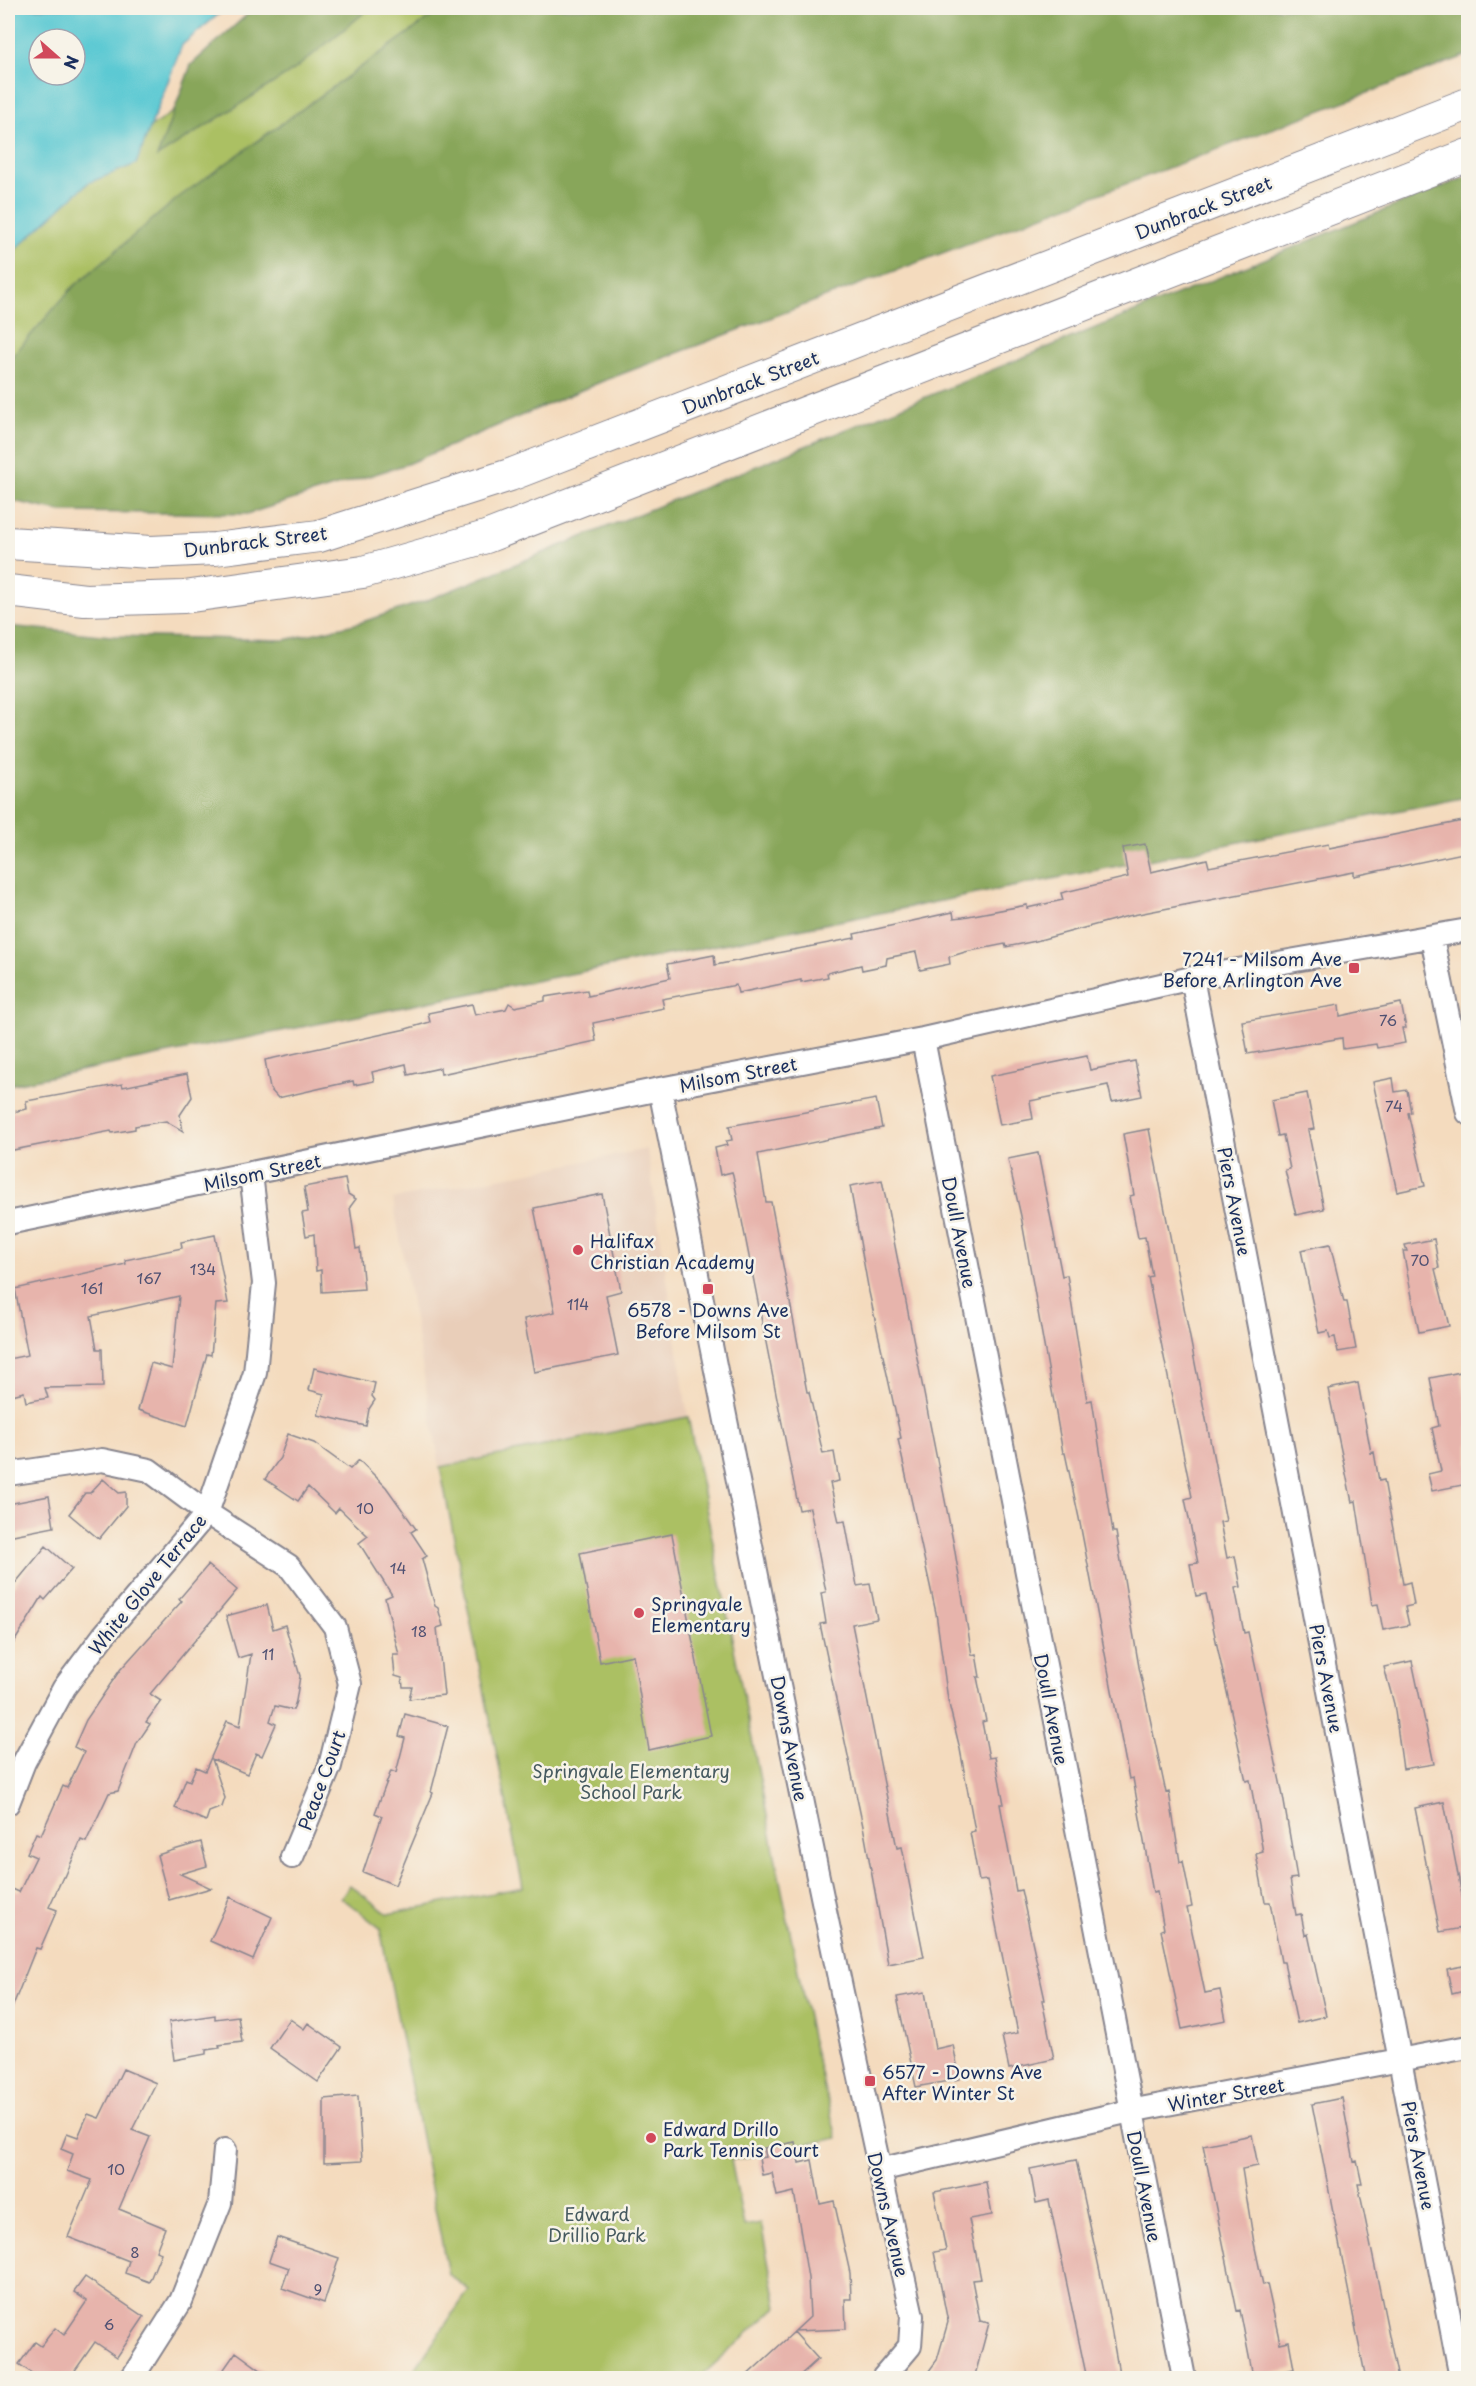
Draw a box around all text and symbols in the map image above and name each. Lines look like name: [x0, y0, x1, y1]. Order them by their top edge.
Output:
north arrow: [27, 27, 87, 87]
text: N: [58, 53, 85, 73]
street label: Dunbrack Street: [1130, 168, 1276, 246]
street label: Dunbrack Street: [677, 343, 823, 421]
street label: Dunbrack Street: [181, 519, 329, 563]
place label: 7241 - Milsom Ave Before Arlington Ave: [1162, 945, 1342, 993]
marker: 7241 - Milsom Ave Before Arlington Ave: [1347, 961, 1361, 975]
house number: 76: [1379, 1008, 1397, 1031]
street label: Milsom Street: [677, 1049, 799, 1099]
house number: 74: [1385, 1094, 1403, 1117]
street label: Piers Avenue: [1211, 1144, 1259, 1258]
street label: Milsom Street: [201, 1146, 323, 1198]
street label: Doull Avenue: [936, 1174, 984, 1290]
place label: Halifax Christian Academy: [590, 1227, 755, 1275]
marker: Halifax Christian Academy: [571, 1243, 585, 1257]
house number: 70: [1410, 1248, 1430, 1271]
house number: 134: [190, 1257, 216, 1280]
house number: 167: [137, 1266, 162, 1289]
house number: 161: [81, 1276, 103, 1299]
marker: 6578 - Downs Ave Before Milsom St: [701, 1282, 715, 1296]
house number: 114: [567, 1292, 589, 1315]
place label: 6578 - Downs Ave Before Milsom St: [627, 1296, 789, 1344]
house number: 10: [356, 1496, 374, 1519]
street label: White Glove Terrace: [82, 1508, 212, 1660]
house number: 14: [390, 1556, 406, 1579]
place label: Springvale Elementary: [651, 1590, 751, 1638]
marker: Springvale Elementary: [632, 1606, 646, 1620]
house number: 18: [411, 1619, 427, 1642]
street label: Piers Avenue: [1303, 1621, 1351, 1735]
house number: 11: [262, 1642, 274, 1665]
street label: Doull Avenue: [1028, 1651, 1076, 1767]
street label: Downs Avenue: [765, 1673, 815, 1803]
street label: Peace Court: [290, 1726, 352, 1834]
park label: Springvale Elementary School Park: [532, 1757, 730, 1805]
place label: 6577 - Downs Ave After Winter St: [882, 2058, 1042, 2106]
street label: Winter Street: [1165, 2070, 1287, 2118]
marker: 6577 - Downs Ave After Winter St: [863, 2074, 877, 2088]
street label: Piers Avenue: [1395, 2098, 1443, 2212]
place label: Edward Drillo Park Tennis Court: [663, 2115, 819, 2163]
street label: Doull Avenue: [1121, 2128, 1169, 2244]
marker: Edward Drillo Park Tennis Court: [644, 2131, 658, 2145]
street label: Downs Avenue: [861, 2149, 917, 2279]
house number: 10: [107, 2157, 125, 2180]
park label: Edward Drillio Park: [548, 2200, 646, 2248]
house number: 8: [130, 2240, 140, 2263]
house number: 9: [314, 2277, 322, 2300]
house number: 6: [104, 2312, 114, 2335]

